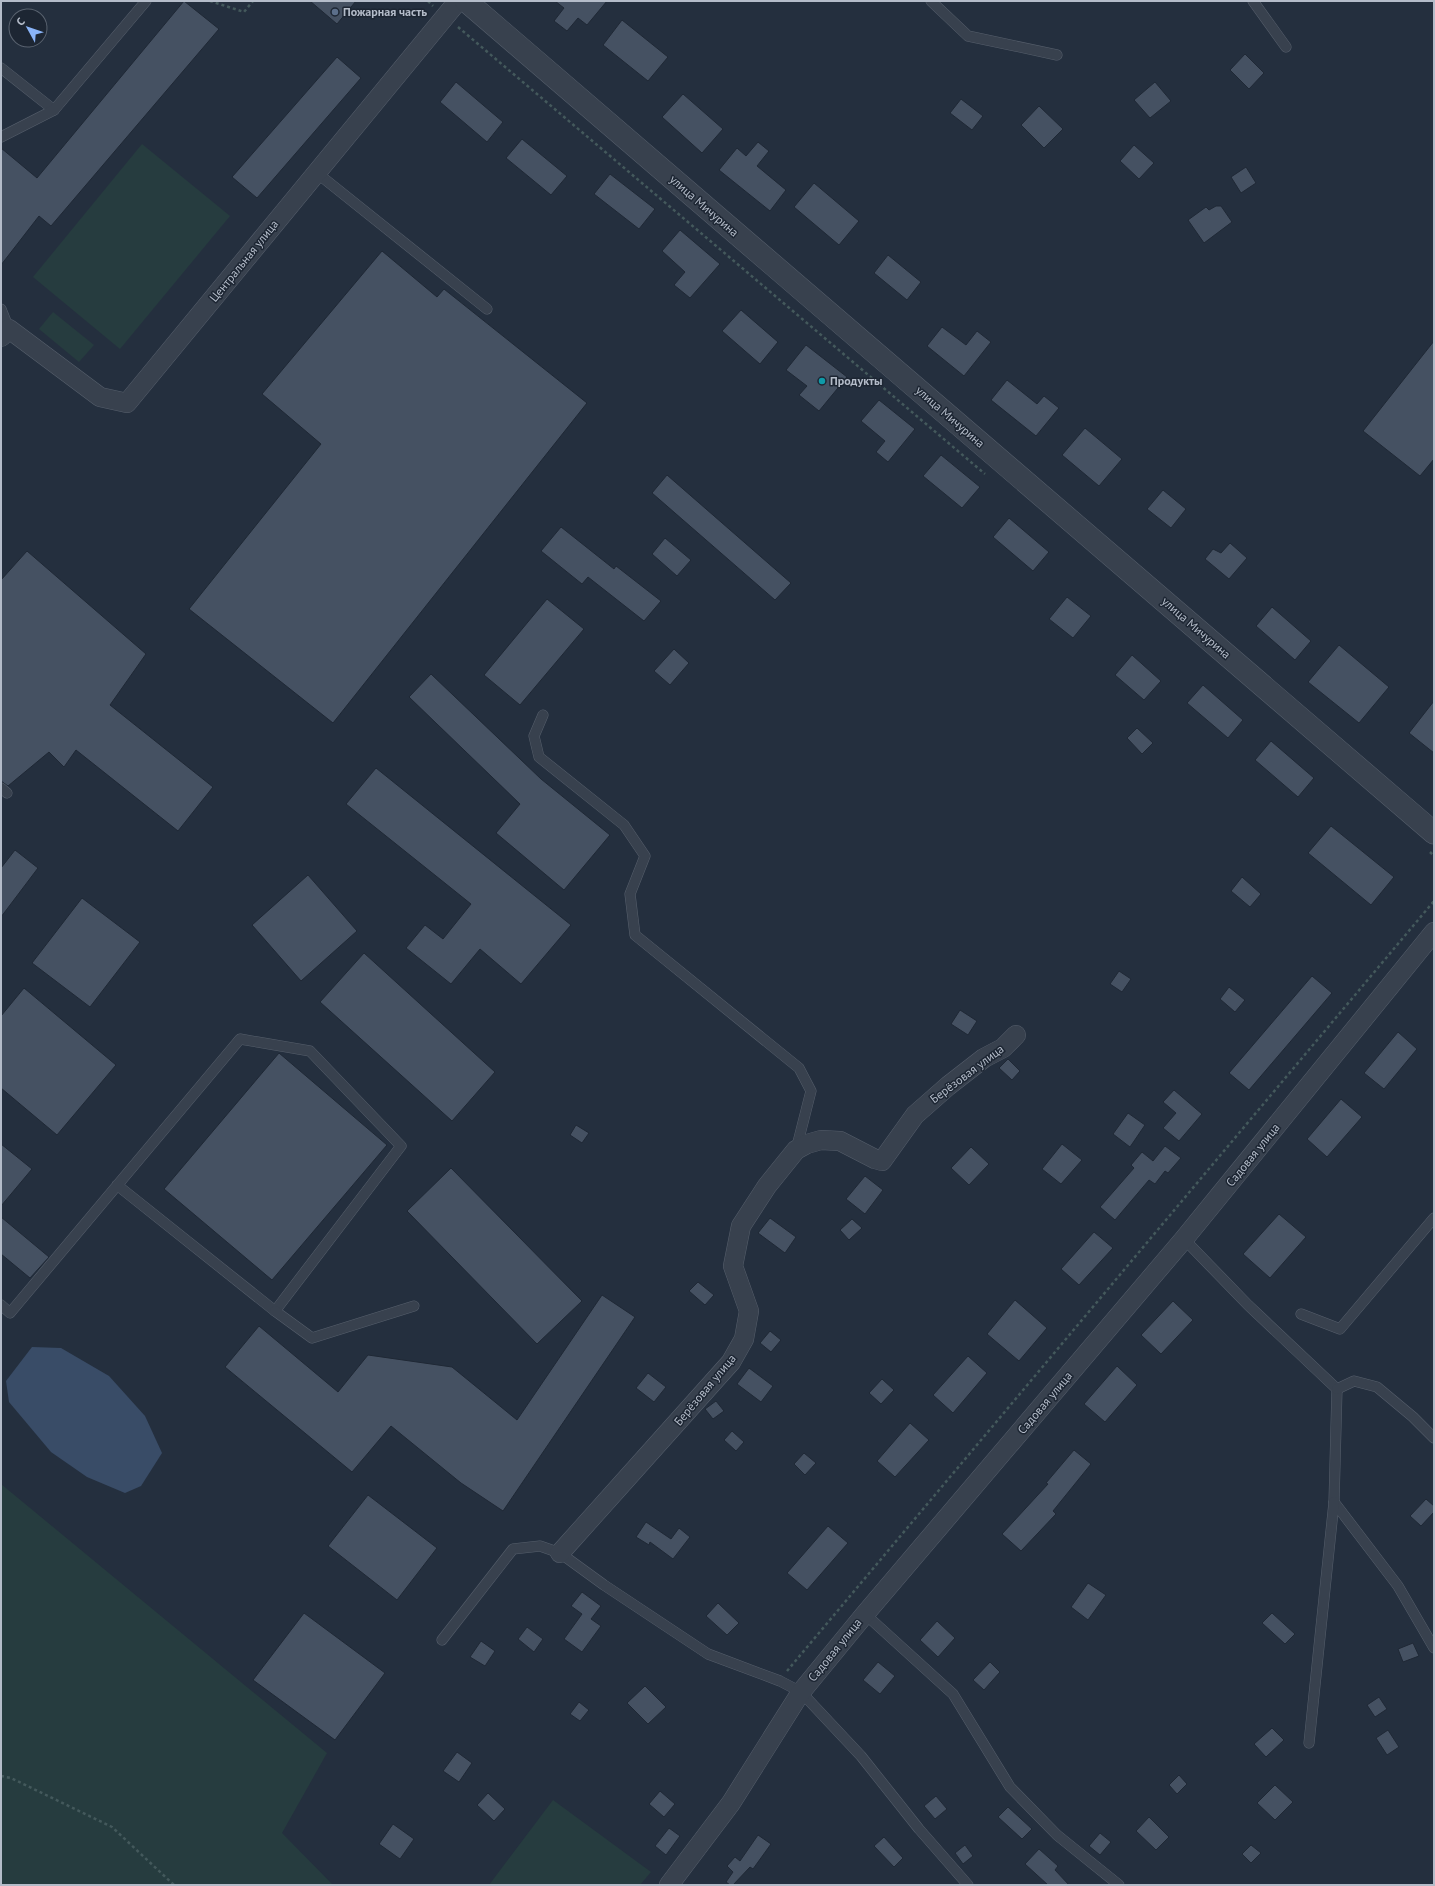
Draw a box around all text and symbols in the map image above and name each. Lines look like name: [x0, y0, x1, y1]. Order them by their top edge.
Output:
place label: Пожарная часть: [343, 4, 427, 19]
marker: Пожарная часть: [330, 7, 340, 17]
north arrow: [8, 8, 48, 48]
text: С: [13, 15, 28, 28]
street label: улица Мичурина: [667, 172, 742, 240]
street label: Центральная улица: [206, 217, 281, 305]
place label: Продукты: [830, 373, 882, 388]
marker: Продукты: [817, 376, 827, 386]
street label: улица Мичурина: [913, 383, 988, 451]
street label: улица Мичурина: [1159, 594, 1234, 662]
street label: Берёзовая улица: [927, 1041, 1007, 1106]
street label: Садовая улица: [1223, 1120, 1283, 1189]
street label: Берёзовая улица: [670, 1351, 739, 1428]
street label: Садовая улица: [1014, 1368, 1075, 1437]
street label: Садовая улица: [805, 1615, 865, 1684]

